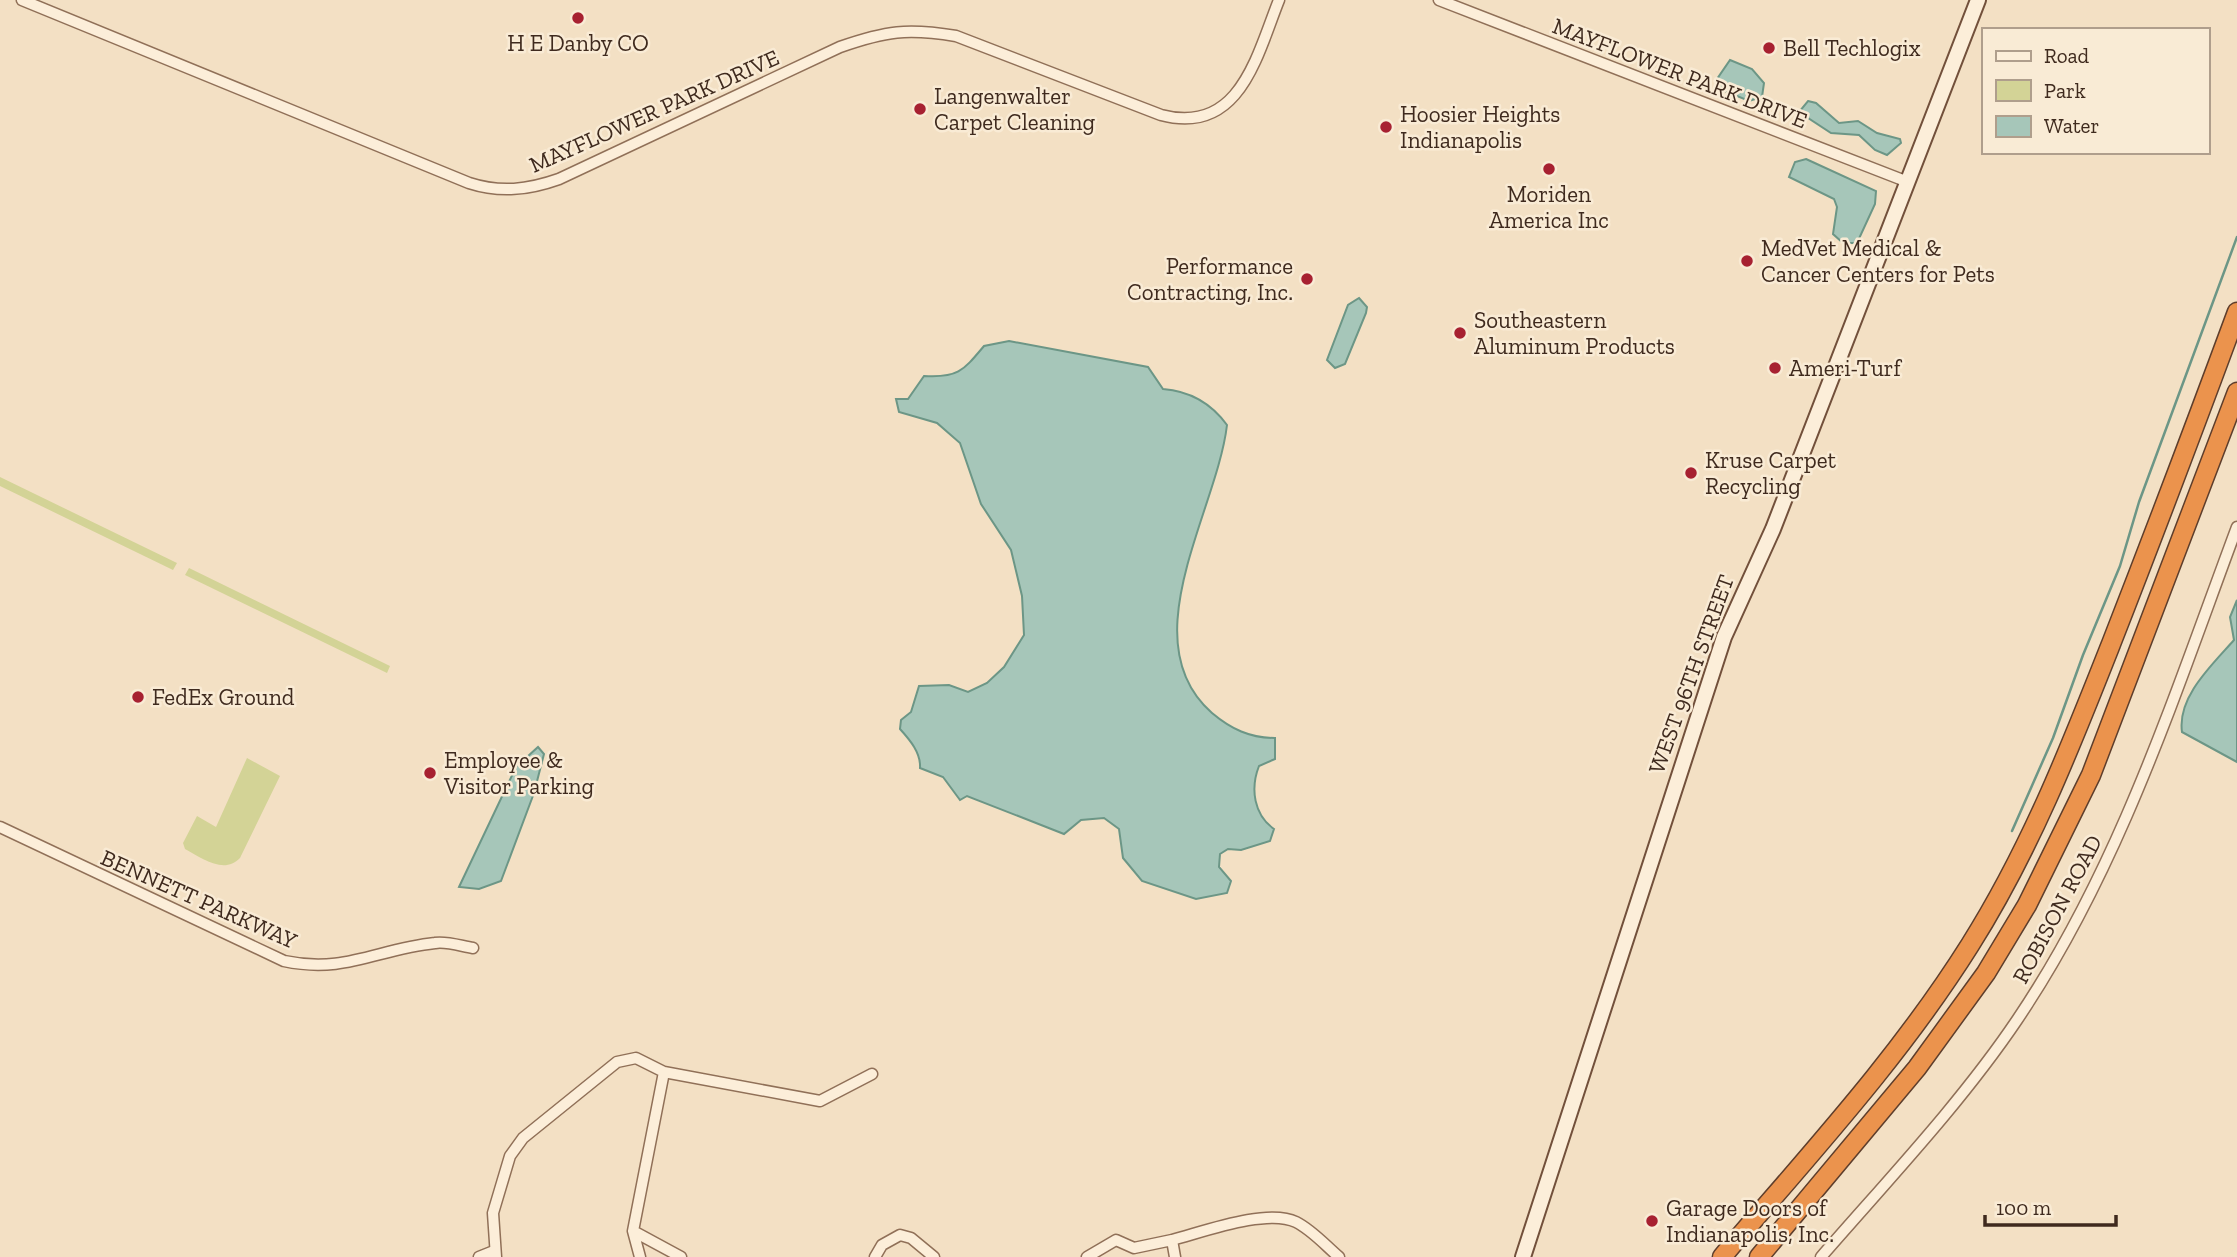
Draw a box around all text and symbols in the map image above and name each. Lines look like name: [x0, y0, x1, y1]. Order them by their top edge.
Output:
marker: H E Danby CO: [570, 10, 586, 26]
street label: MAYFLOWER PARK DRIVE: [1549, 11, 1811, 135]
legend: [1982, 28, 2209, 154]
place label: H E Danby CO: [507, 29, 649, 57]
place label: Bell Techlogix: [1783, 34, 1921, 62]
marker: Bell Techlogix: [1761, 40, 1777, 56]
street label: MAYFLOWER PARK DRIVE: [525, 43, 783, 179]
text: Road: [2044, 43, 2090, 68]
text: Park: [2044, 78, 2086, 103]
place label: Langenwalter Carpet Cleaning: [934, 82, 1096, 136]
place label: Hoosier Heights Indianapolis: [1400, 100, 1560, 154]
marker: Langenwalter Carpet Cleaning: [912, 101, 928, 117]
text: Water: [2044, 113, 2099, 138]
marker: Hoosier Heights Indianapolis: [1378, 119, 1394, 135]
marker: Moriden America Inc: [1541, 161, 1557, 177]
place label: Moriden America Inc: [1489, 180, 1609, 234]
place label: MedVet Medical & Cancer Centers for Pets: [1761, 234, 1995, 288]
place label: Performance Contracting, Inc.: [1127, 252, 1293, 306]
marker: MedVet Medical & Cancer Centers for Pets: [1739, 253, 1755, 269]
marker: Performance Contracting, Inc.: [1299, 271, 1315, 287]
place label: Southeastern Aluminum Products: [1474, 306, 1675, 360]
marker: Southeastern Aluminum Products: [1452, 325, 1468, 341]
place label: Ameri-Turf: [1789, 354, 1902, 382]
marker: Ameri-Turf: [1767, 360, 1783, 376]
place label: Kruse Carpet Recycling: [1705, 446, 1837, 500]
marker: Kruse Carpet Recycling: [1683, 465, 1699, 481]
street label: WEST 96TH STREET: [1642, 571, 1740, 777]
place label: FedEx Ground: [152, 683, 295, 711]
marker: FedEx Ground: [130, 689, 146, 705]
place label: Employee & Visitor Parking: [443, 746, 595, 800]
marker: Employee & Visitor Parking: [422, 765, 438, 781]
street label: ROBISON ROAD: [2006, 830, 2108, 988]
street label: BENNETT PARKWAY: [97, 843, 302, 955]
scale bar: [1985, 1184, 2116, 1228]
place label: Garage Doors of Indianapolis, Inc.: [1666, 1194, 1834, 1248]
text: 100 m: [1996, 1195, 2051, 1220]
marker: Garage Doors of Indianapolis, Inc.: [1644, 1213, 1660, 1229]

